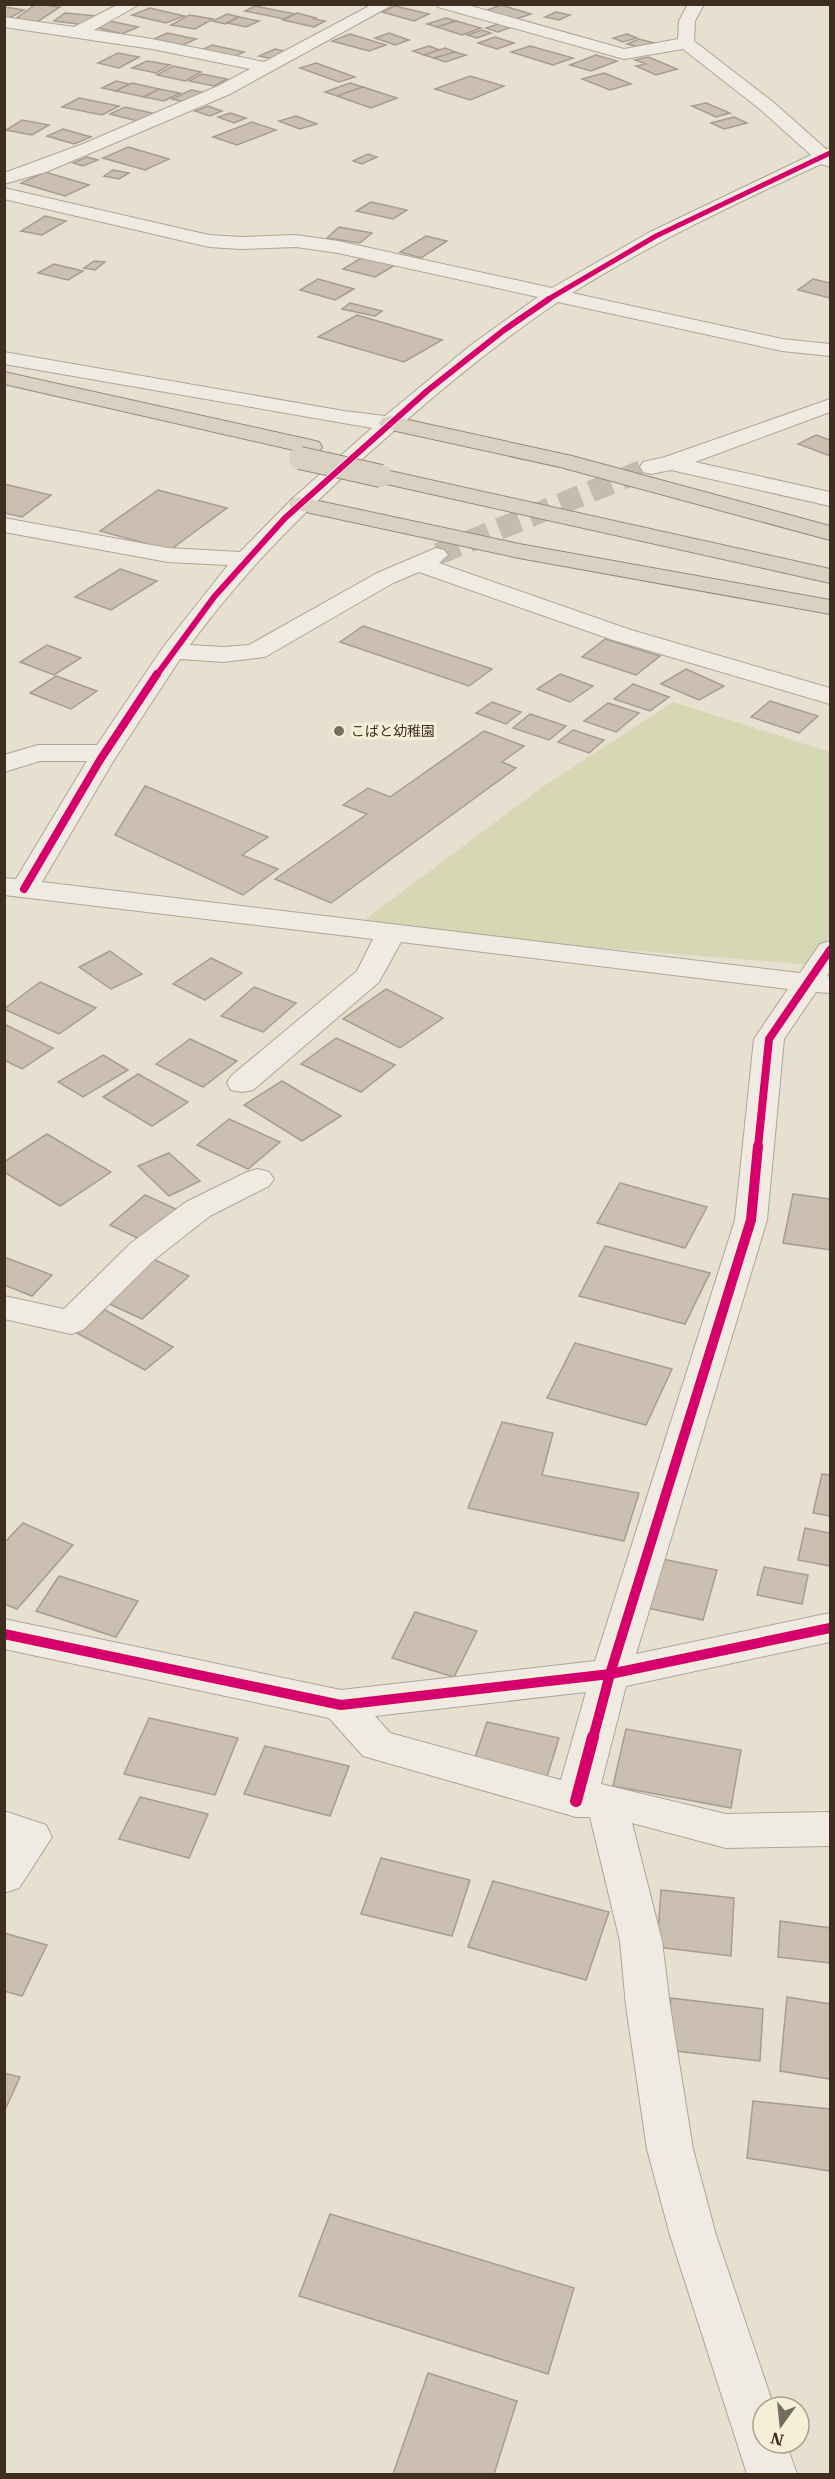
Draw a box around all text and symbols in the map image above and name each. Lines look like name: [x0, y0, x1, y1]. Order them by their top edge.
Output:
place label: こばと幼稚園: [351, 722, 435, 740]
marker: こばと幼稚園: [332, 724, 346, 738]
north arrow: [751, 2395, 811, 2455]
text: N: [768, 2428, 786, 2451]

